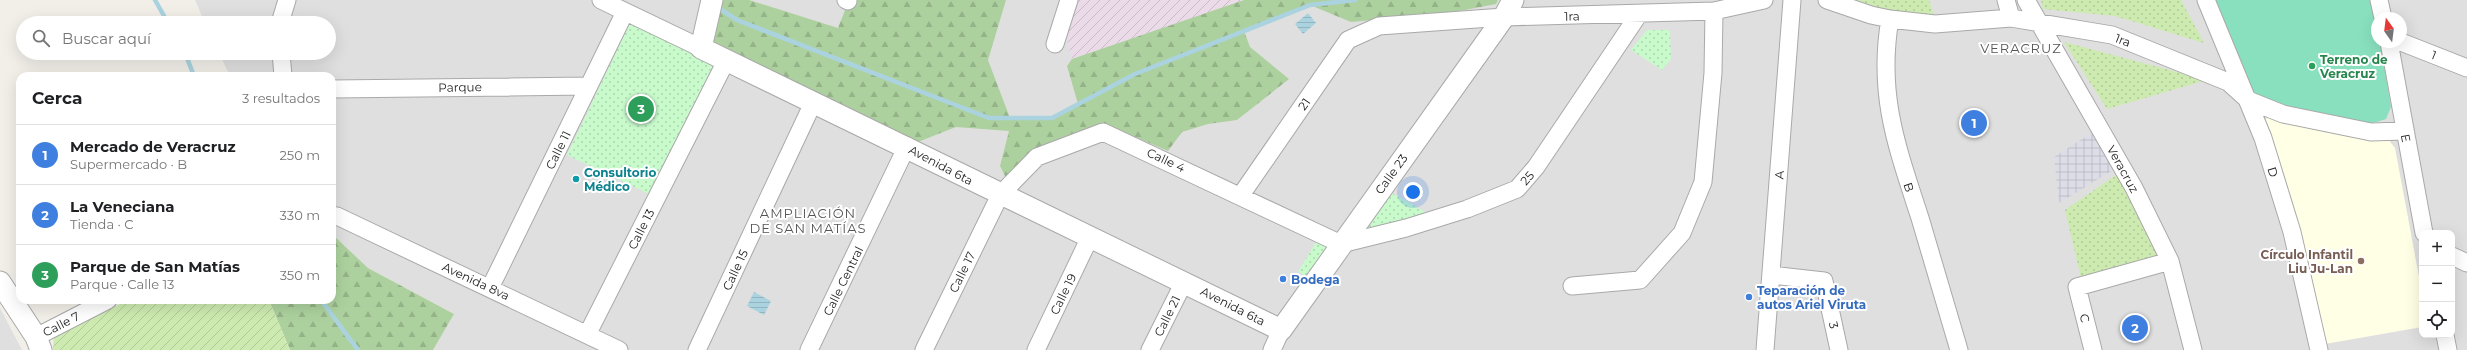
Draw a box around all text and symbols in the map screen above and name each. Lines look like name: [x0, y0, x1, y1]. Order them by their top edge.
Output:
street label: 1ra: [1564, 8, 1580, 24]
north arrow: [2371, 12, 2407, 48]
search box: [16, 16, 336, 60]
icon: search: [30, 27, 52, 49]
text: Buscar aquí: [62, 29, 151, 48]
street label: 1ra: [2113, 30, 2133, 50]
district label: VERACRUZ: [1980, 40, 2062, 56]
street label: 1: [2429, 47, 2439, 63]
place label: Terreno de Veracruz: [2319, 52, 2388, 81]
marker: Terreno de Veracruz: [2307, 61, 2317, 71]
street label: Parque: [438, 79, 482, 95]
text: Cerca: [32, 88, 82, 108]
text: 3 resultados: [242, 90, 320, 106]
pin: 3: [628, 94, 654, 124]
street label: 21: [1295, 95, 1313, 113]
pin: 1: [1961, 108, 1987, 138]
street label: Calle 11: [542, 128, 574, 172]
street label: E: [2398, 133, 2414, 143]
text: Mercado de Veracruz: [70, 137, 236, 156]
street label: Avenida 6ta: [906, 142, 976, 188]
street label: Veracruz: [2104, 143, 2142, 195]
street label: Calle 4: [1145, 145, 1187, 175]
text: 1: [42, 147, 48, 163]
text: 250 m: [279, 147, 320, 163]
street label: Calle 23: [1371, 151, 1411, 197]
text: Supermercado · B: [70, 156, 187, 172]
place label: Consultorio Médico: [584, 165, 656, 194]
street label: D: [2264, 165, 2282, 179]
street label: 25: [1517, 168, 1537, 188]
street label: A: [1771, 170, 1787, 180]
marker: Consultorio Médico: [571, 174, 581, 184]
street label: B: [1900, 180, 1918, 194]
your location: [1403, 182, 1423, 202]
text: La Veneciana: [70, 197, 175, 216]
district label: AMPLIACIÓN DE SAN MATÍAS: [749, 205, 867, 236]
street label: Calle 13: [624, 206, 658, 252]
text: 2: [41, 207, 49, 223]
text: 330 m: [280, 207, 320, 223]
text: Tienda · C: [70, 216, 133, 232]
map controls: [2419, 230, 2455, 338]
button: +: [2419, 230, 2455, 266]
street label: Calle Central: [820, 244, 866, 318]
street label: Calle 15: [719, 247, 751, 293]
place label: Círculo Infantil Liu Ju-Lan: [2261, 247, 2353, 276]
street label: Calle 17: [946, 249, 978, 295]
marker: Círculo Infantil Liu Ju-Lan: [2356, 256, 2366, 266]
text: Parque de San Matías: [70, 257, 240, 276]
street label: Avenida 8va: [440, 259, 512, 303]
button: −: [2419, 266, 2455, 302]
text: 3: [41, 267, 49, 283]
text: 350 m: [280, 267, 320, 283]
street label: Calle 19: [1047, 271, 1079, 317]
place label: Bodega: [1291, 272, 1340, 287]
marker: Bodega: [1278, 274, 1288, 284]
text: Parque · Calle 13: [70, 276, 174, 292]
street label: Avenida 6ta: [1198, 283, 1268, 329]
place label: Teparación de autos Ariel Viruta: [1757, 283, 1866, 312]
marker: Teparación de autos Ariel Viruta: [1744, 292, 1754, 302]
street label: Calle 21: [1151, 293, 1183, 339]
button: locate: [2419, 302, 2455, 338]
street label: Calle 7: [40, 308, 82, 340]
street label: C: [2077, 312, 2093, 324]
pin: 2: [2122, 313, 2148, 343]
street label: 3: [1826, 320, 1842, 330]

